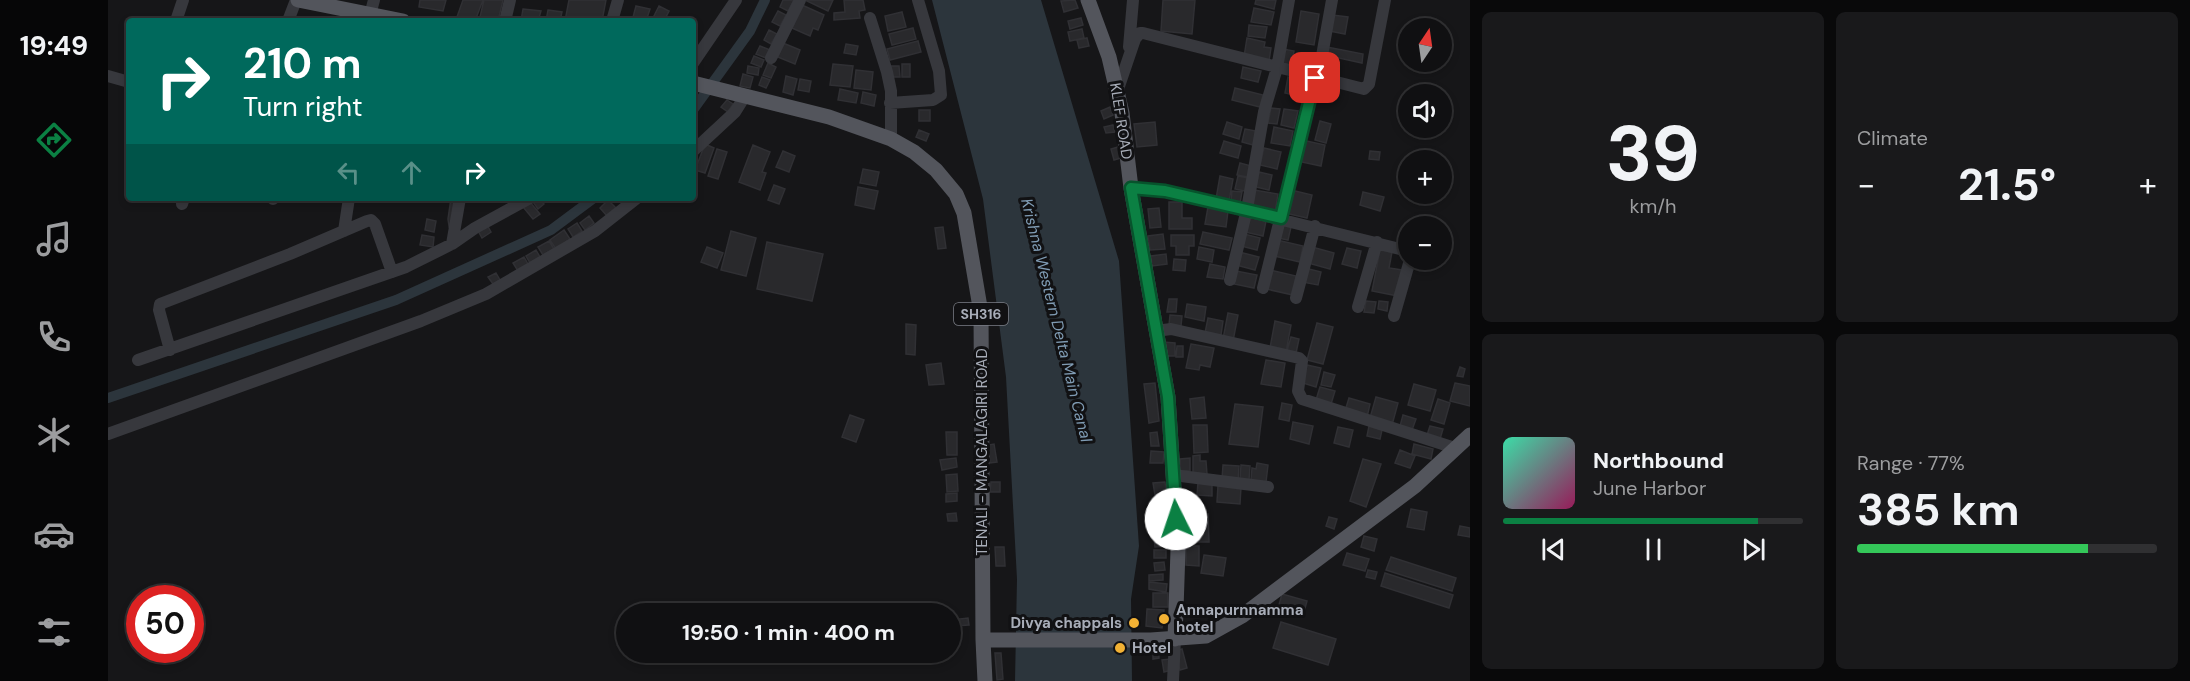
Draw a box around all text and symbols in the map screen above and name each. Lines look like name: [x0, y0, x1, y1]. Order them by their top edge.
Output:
north arrow: [1398, 18, 1452, 72]
map controls: [1398, 18, 1452, 270]
text: 19:49: [20, 28, 88, 63]
text: 210 m: [243, 36, 361, 91]
icon: right: [144, 42, 222, 120]
pin: [1289, 52, 1340, 103]
icon: arrive: [1298, 61, 1331, 94]
street label: KLEF ROAD: [1105, 81, 1137, 161]
button: sound: [1398, 84, 1452, 138]
text: Turn right: [243, 89, 363, 124]
text: 39: [1606, 103, 1700, 204]
icon: directions: [33, 119, 75, 161]
text: Climate: [1857, 125, 1928, 151]
button: +: [1398, 150, 1452, 204]
text: 21.5°: [1958, 155, 2056, 214]
icon: left: [332, 156, 365, 189]
icon: ahead: [395, 156, 428, 189]
icon: right: [458, 156, 491, 189]
text: −: [1857, 163, 1875, 206]
text: +: [2139, 163, 2157, 206]
text: km/h: [1629, 193, 1677, 219]
water label: Krishna Western Delta Main Canal: [1016, 196, 1097, 445]
button: −: [1398, 216, 1452, 270]
icon: music: [33, 218, 75, 260]
road number: SH316: [954, 303, 1008, 325]
icon: phone: [33, 316, 75, 358]
street label: TENALI - MANGALAGIRI ROAD: [972, 348, 992, 556]
icon: climate: [33, 414, 75, 456]
text: Northbound: [1593, 446, 1724, 475]
text: Range · 77%: [1857, 450, 1965, 476]
text: June Harbor: [1593, 475, 1706, 501]
text: 385 km: [1857, 480, 2020, 539]
position arrow: [1144, 487, 1208, 551]
icon: car: [33, 513, 75, 555]
icon: previous: [1537, 533, 1570, 566]
icon: pause: [1637, 533, 1670, 566]
icon: next: [1737, 533, 1770, 566]
speed limit sign: 50: [126, 585, 204, 663]
place label: Annapurnnamma hotel: [1176, 600, 1303, 637]
icon: filters: [33, 611, 75, 653]
marker: Annapurnnamma hotel: [1157, 612, 1171, 626]
place label: Divya chappals: [1010, 613, 1122, 633]
marker: Divya chappals: [1127, 616, 1141, 630]
text: 19:50 · 1 min · 400 m: [682, 618, 895, 647]
place label: Hotel: [1132, 638, 1171, 658]
marker: Hotel: [1113, 641, 1127, 655]

